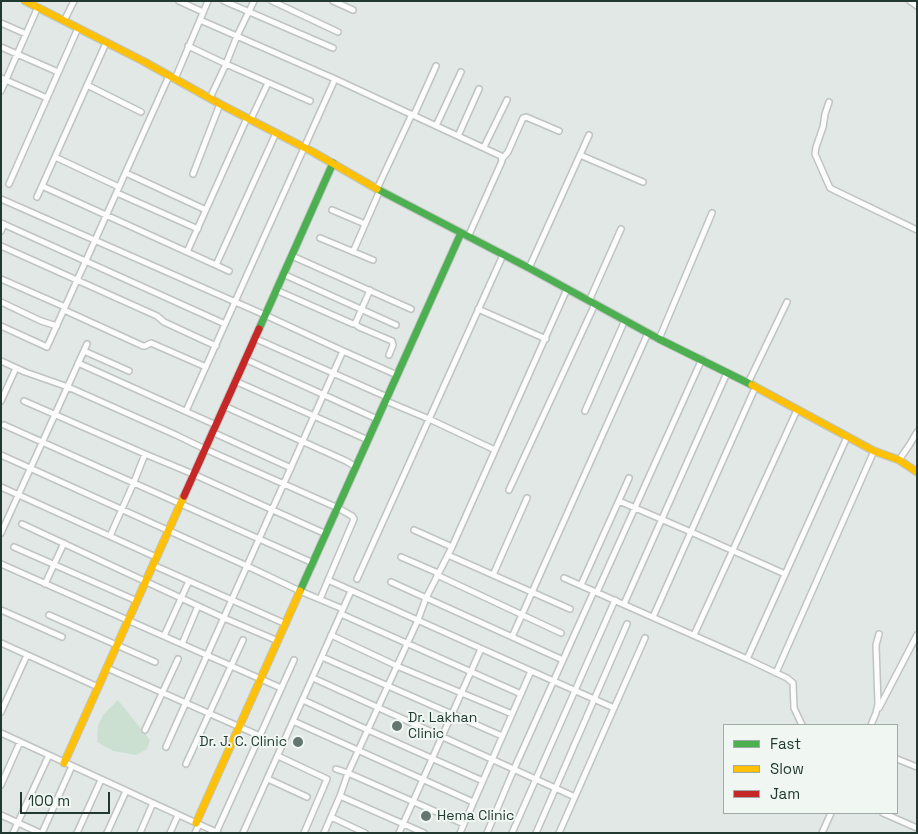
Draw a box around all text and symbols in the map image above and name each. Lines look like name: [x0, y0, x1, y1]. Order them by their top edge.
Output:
place label: Dr. Lakhan Clinic: [408, 710, 477, 742]
marker: Dr. Lakhan Clinic: [390, 719, 404, 733]
legend: [723, 724, 898, 814]
place label: Dr. J. C. Clinic: [199, 734, 287, 750]
text: Fast: [770, 734, 801, 753]
marker: Dr. J. C. Clinic: [291, 735, 305, 749]
text: Slow: [770, 759, 804, 778]
scale bar: [22, 782, 112, 814]
text: Jam: [770, 784, 800, 803]
text: 100 m: [28, 791, 70, 810]
place label: Hema Clinic: [437, 808, 514, 824]
marker: Hema Clinic: [419, 809, 433, 823]

